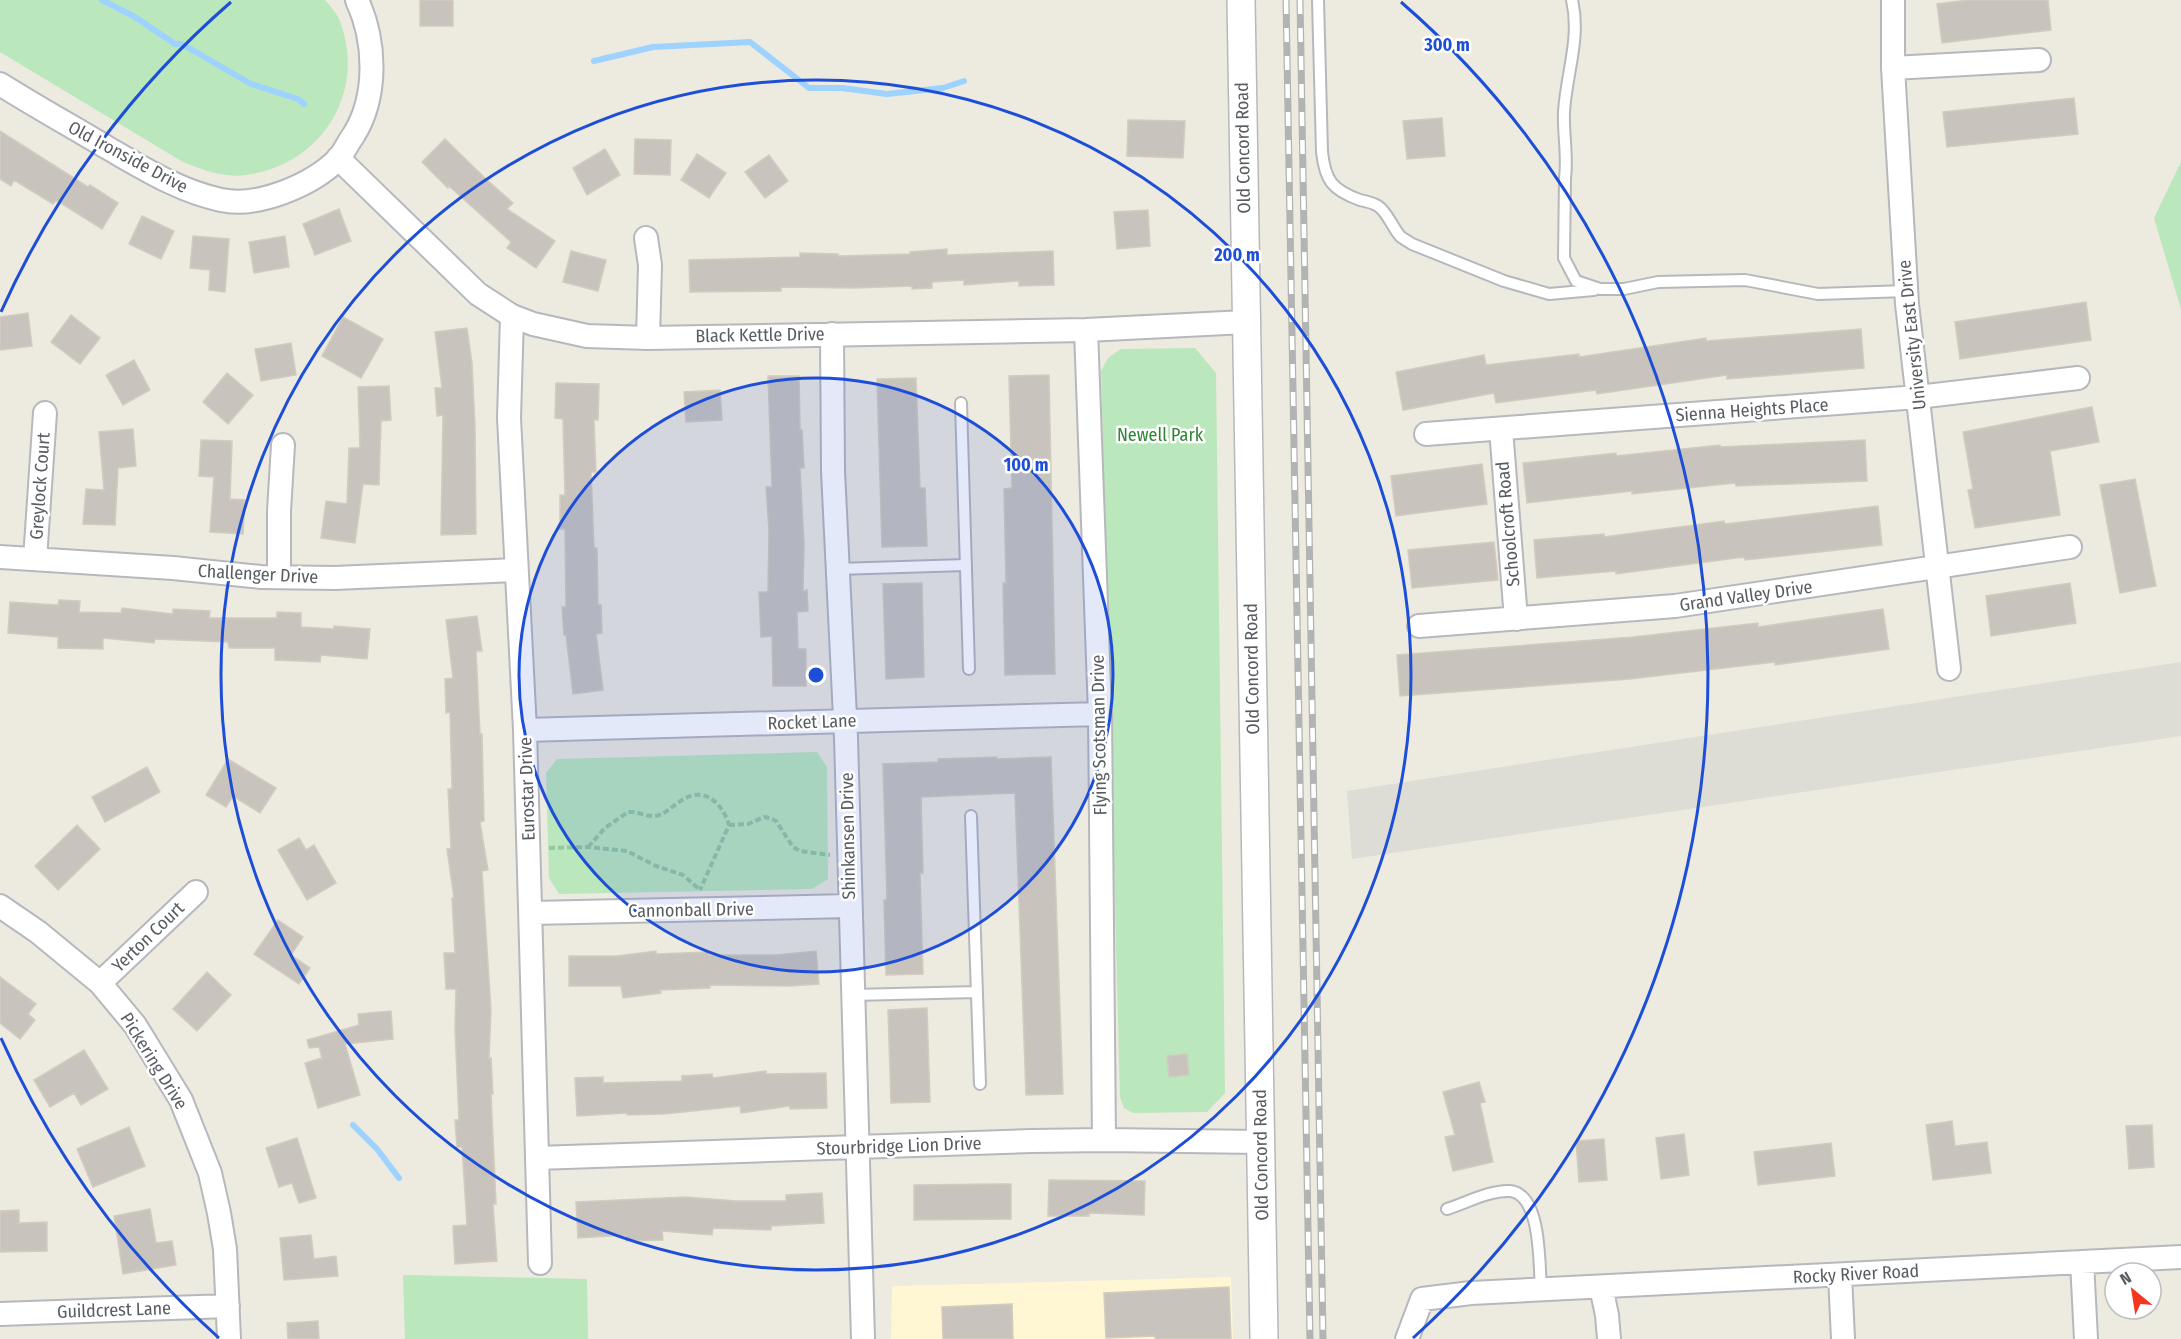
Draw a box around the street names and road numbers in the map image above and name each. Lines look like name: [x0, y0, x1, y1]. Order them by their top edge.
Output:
street label: Old Concord Road: [1231, 82, 1255, 214]
street label: Old Ironside Drive: [64, 116, 192, 198]
street label: University East Drive: [1893, 259, 1931, 411]
street label: Black Kettle Drive: [695, 323, 825, 347]
street label: Sienna Heights Place: [1675, 394, 1829, 426]
street label: Greylock Court: [25, 432, 55, 540]
street label: Schoolcroft Road: [1492, 460, 1524, 588]
street label: Challenger Drive: [197, 560, 319, 588]
street label: Grand Valley Drive: [1678, 576, 1814, 616]
street label: Old Concord Road: [1240, 603, 1264, 735]
street label: Flying Scotsman Drive: [1087, 654, 1111, 816]
street label: Rocket Lane: [767, 709, 857, 735]
street label: Eurostar Drive: [514, 737, 540, 841]
street label: Shinkansen Drive: [836, 772, 860, 900]
street label: Yerton Court: [107, 897, 189, 977]
street label: Cannonball Drive: [628, 898, 754, 922]
street label: Pickering Drive: [116, 1009, 192, 1114]
street label: Old Concord Road: [1249, 1089, 1273, 1221]
street label: Stourbridge Lion Drive: [816, 1132, 982, 1160]
street label: Rocky River Road: [1792, 1260, 1920, 1288]
street label: Guildcrest Lane: [57, 1297, 171, 1323]

